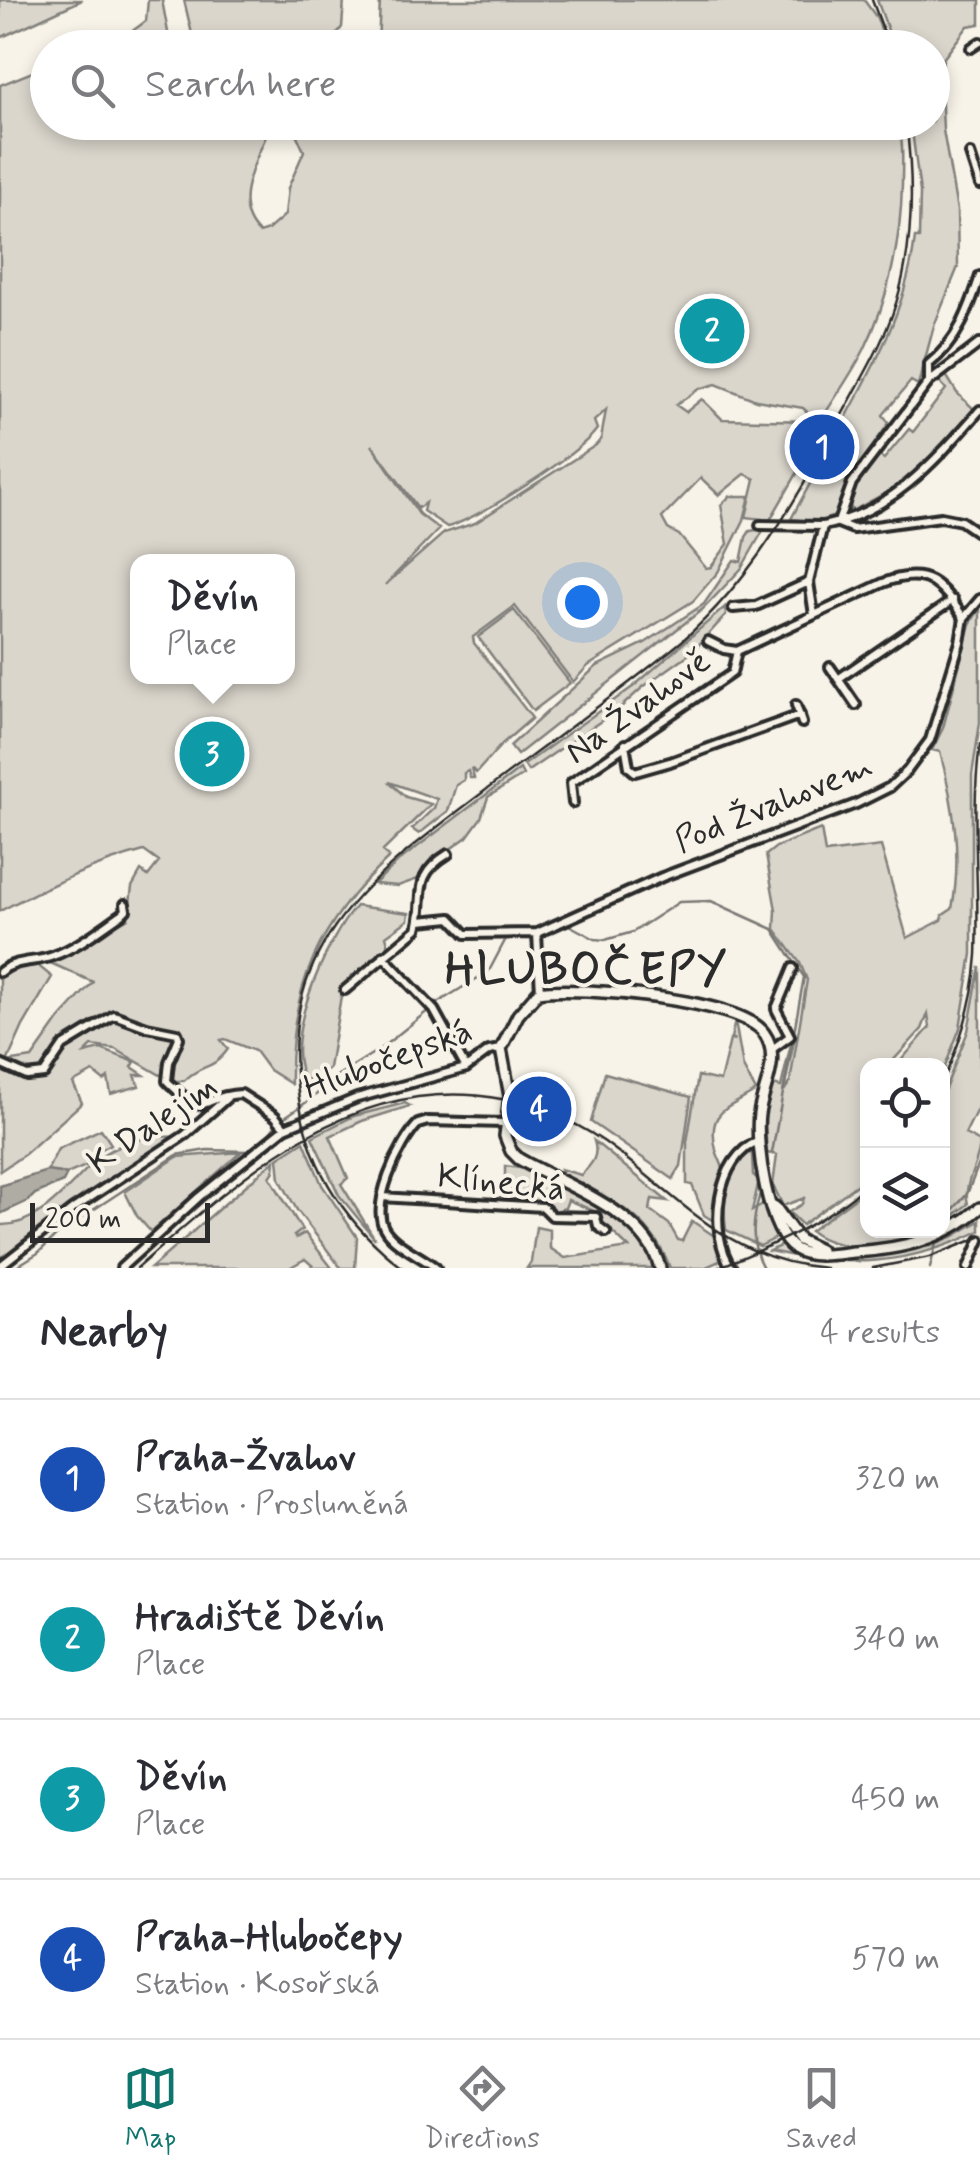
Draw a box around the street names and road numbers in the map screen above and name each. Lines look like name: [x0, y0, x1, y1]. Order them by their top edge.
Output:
street label: Na Žvahově: [556, 639, 720, 775]
street label: Pod Žvahovem: [668, 743, 880, 865]
street label: Hlubočepská: [297, 1008, 479, 1112]
street label: K Dalejím: [79, 1065, 227, 1185]
street label: Klínecká: [435, 1153, 567, 1213]

